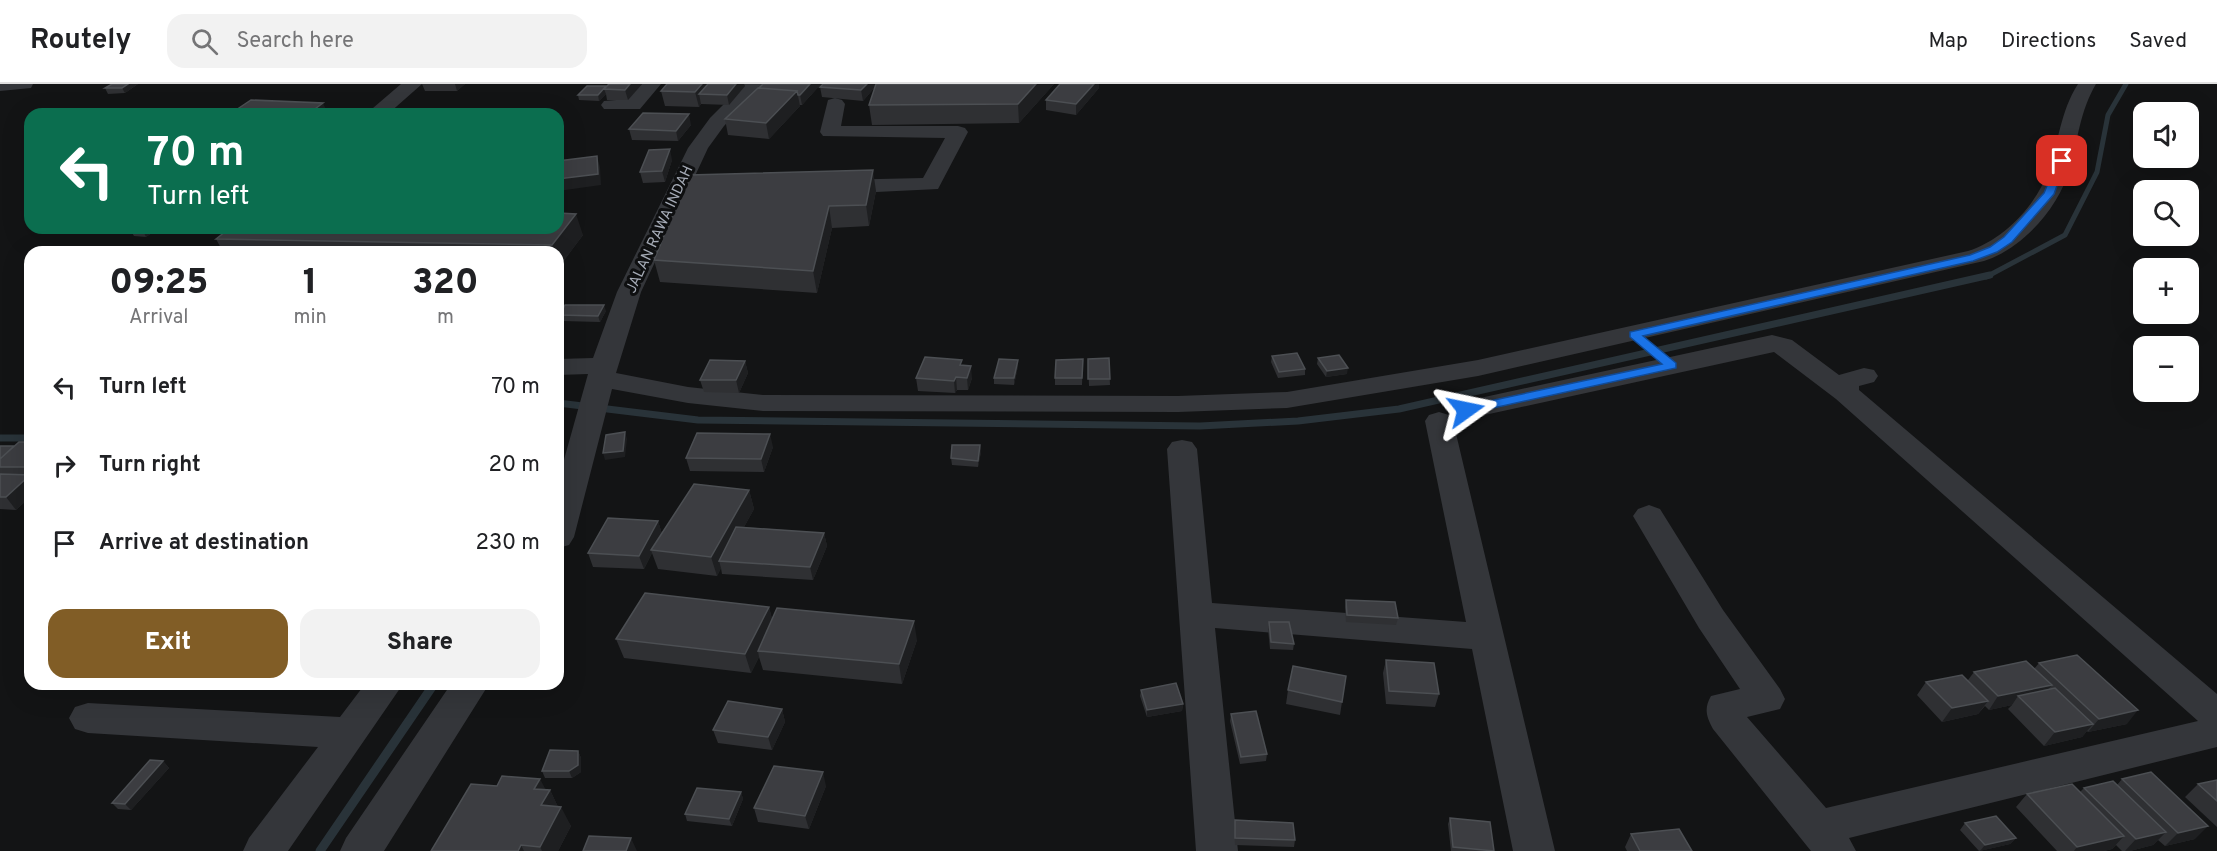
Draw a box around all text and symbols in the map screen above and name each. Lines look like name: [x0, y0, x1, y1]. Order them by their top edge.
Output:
search box: [167, 14, 587, 68]
text: Routely: [30, 23, 131, 59]
icon: search: [188, 25, 221, 58]
text: Search here: [236, 28, 354, 55]
text: Map: [1928, 28, 1968, 55]
text: Directions: [2001, 28, 2096, 55]
text: Saved: [2129, 28, 2187, 55]
map controls: [2133, 102, 2199, 402]
button: sound: [2133, 102, 2199, 168]
text: 70 m: [147, 128, 245, 181]
icon: left: [48, 132, 126, 210]
pin: [2036, 135, 2087, 186]
icon: arrive: [2045, 144, 2078, 177]
street label: JALAN RAWA INDAH: [622, 163, 698, 297]
text: Turn left: [147, 180, 249, 214]
button: search: [2133, 180, 2199, 246]
button: +: [2133, 258, 2199, 324]
text: 09:25: [109, 261, 208, 307]
text: 1: [303, 261, 318, 307]
text: 320: [412, 261, 479, 307]
text: Arrival: [129, 305, 189, 331]
text: min: [294, 305, 327, 331]
text: m: [437, 305, 454, 331]
button: −: [2133, 336, 2199, 402]
icon: left: [48, 371, 81, 404]
text: Turn left: [99, 374, 187, 401]
text: 70 m: [491, 374, 540, 401]
position arrow: [1434, 378, 1498, 442]
icon: right: [48, 449, 81, 482]
text: Turn right: [99, 452, 201, 479]
text: 20 m: [489, 452, 540, 479]
icon: arrive: [48, 527, 81, 560]
text: Arrive at destination: [99, 530, 309, 557]
text: 230 m: [476, 530, 540, 557]
button: Exit: [48, 609, 288, 678]
button: Share: [300, 609, 540, 678]

